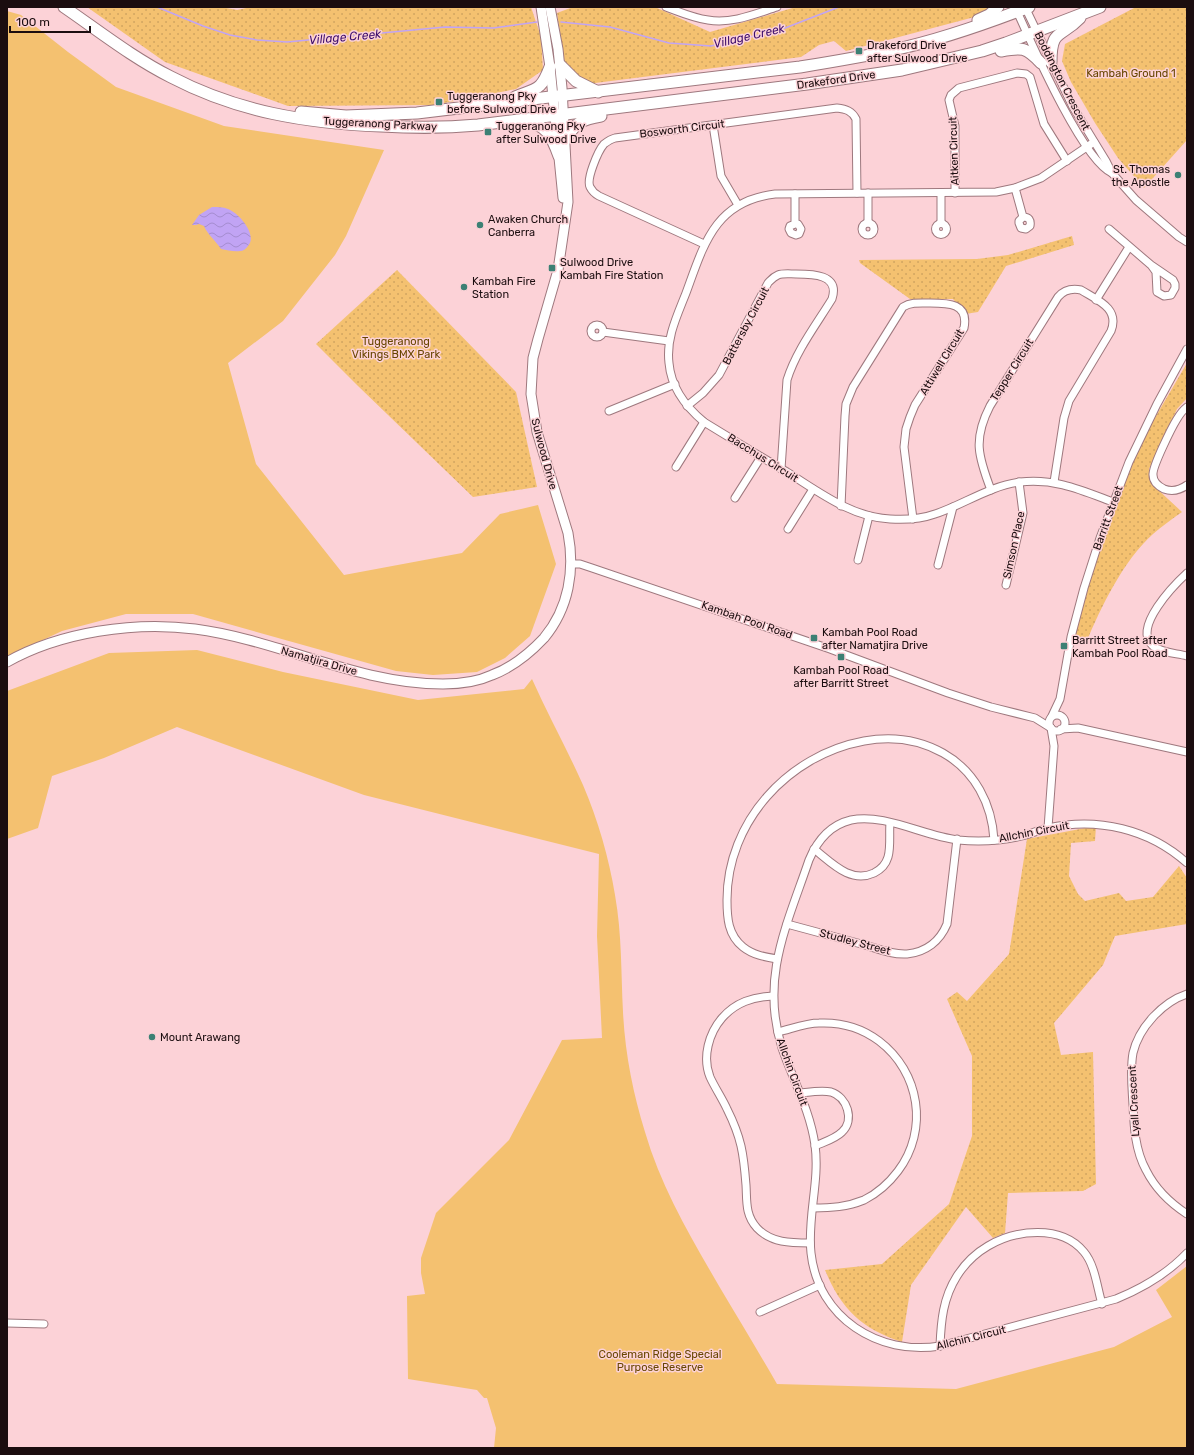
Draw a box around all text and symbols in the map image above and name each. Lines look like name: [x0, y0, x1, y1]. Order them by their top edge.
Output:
scale bar: [10, 8, 90, 34]
text: 100 m: [16, 15, 50, 29]
water label: Village Creek: [712, 21, 787, 51]
water label: Village Creek: [308, 27, 383, 47]
street label: Boddington Crescent: [1031, 30, 1093, 133]
place label: Drakeford Drive after Sulwood Drive: [867, 39, 968, 65]
marker: Drakeford Drive after Sulwood Drive: [854, 46, 864, 56]
park label: Kambah Ground 1: [1086, 67, 1176, 80]
street label: Drakeford Drive: [796, 68, 876, 92]
place label: Tuggeranong Pky before Sulwood Drive: [447, 90, 556, 116]
marker: Tuggeranong Pky before Sulwood Drive: [434, 97, 444, 107]
street label: Tuggeranong Parkway: [323, 115, 437, 133]
street label: Aitken Circuit: [946, 116, 962, 186]
street label: Bosworth Circuit: [639, 117, 726, 141]
place label: Tuggeranong Pky after Sulwood Drive: [496, 120, 597, 146]
marker: Tuggeranong Pky after Sulwood Drive: [483, 127, 493, 137]
place label: St. Thomas the Apostle: [1111, 163, 1170, 189]
marker: St. Thomas the Apostle: [1173, 170, 1183, 180]
place label: Awaken Church Canberra: [488, 213, 568, 239]
marker: Awaken Church Canberra: [475, 220, 485, 230]
place label: Sulwood Drive Kambah Fire Station: [560, 256, 664, 282]
marker: Sulwood Drive Kambah Fire Station: [547, 263, 557, 273]
place label: Kambah Fire Station: [472, 275, 536, 301]
marker: Kambah Fire Station: [459, 282, 469, 292]
street label: Battersby Circuit: [720, 284, 772, 367]
street label: Attiwell Circuit: [917, 326, 967, 397]
park label: Tuggeranong Vikings BMX Park: [352, 335, 440, 361]
street label: Tepper Circuit: [988, 336, 1037, 404]
street label: Sulwood Drive: [528, 417, 560, 491]
street label: Bacchus Circuit: [725, 431, 801, 485]
street label: Barritt Street: [1090, 483, 1126, 552]
street label: Simson Place: [1001, 510, 1027, 580]
street label: Kambah Pool Road: [700, 598, 794, 642]
place label: Kambah Pool Road after Namatjira Drive: [822, 626, 928, 652]
marker: Kambah Pool Road after Namatjira Drive: [809, 633, 819, 643]
place label: Barritt Street after Kambah Pool Road: [1072, 634, 1168, 660]
marker: Barritt Street after Kambah Pool Road: [1059, 641, 1069, 651]
street label: Namatjira Drive: [279, 644, 359, 678]
marker: Kambah Pool Road after Barritt Street: [836, 652, 846, 662]
place label: Kambah Pool Road after Barritt Street: [793, 664, 889, 690]
street label: Allchin Circuit: [998, 819, 1071, 845]
street label: Studley Street: [818, 926, 893, 958]
place label: Mount Arawang: [160, 1031, 240, 1044]
marker: Mount Arawang: [147, 1032, 157, 1042]
street label: Allchin Circuit: [774, 1036, 811, 1108]
street label: Lyall Crescent: [1126, 1064, 1142, 1137]
street label: Allchin Circuit: [935, 1323, 1008, 1353]
park label: Cooleman Ridge Special Purpose Reserve: [599, 1348, 721, 1374]

